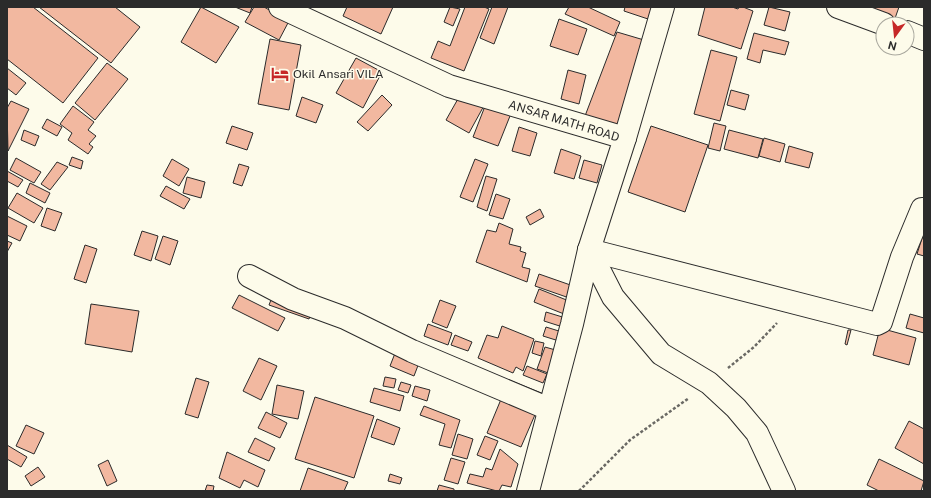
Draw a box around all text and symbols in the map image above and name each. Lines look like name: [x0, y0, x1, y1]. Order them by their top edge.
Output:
north arrow: [875, 16, 915, 56]
text: N: [887, 39, 898, 53]
hotel icon: Okil Ansari VILA: [270, 64, 290, 84]
place label: Okil Ansari VILA: [293, 67, 384, 81]
street label: ANSAR MATH ROAD: [507, 97, 621, 145]

